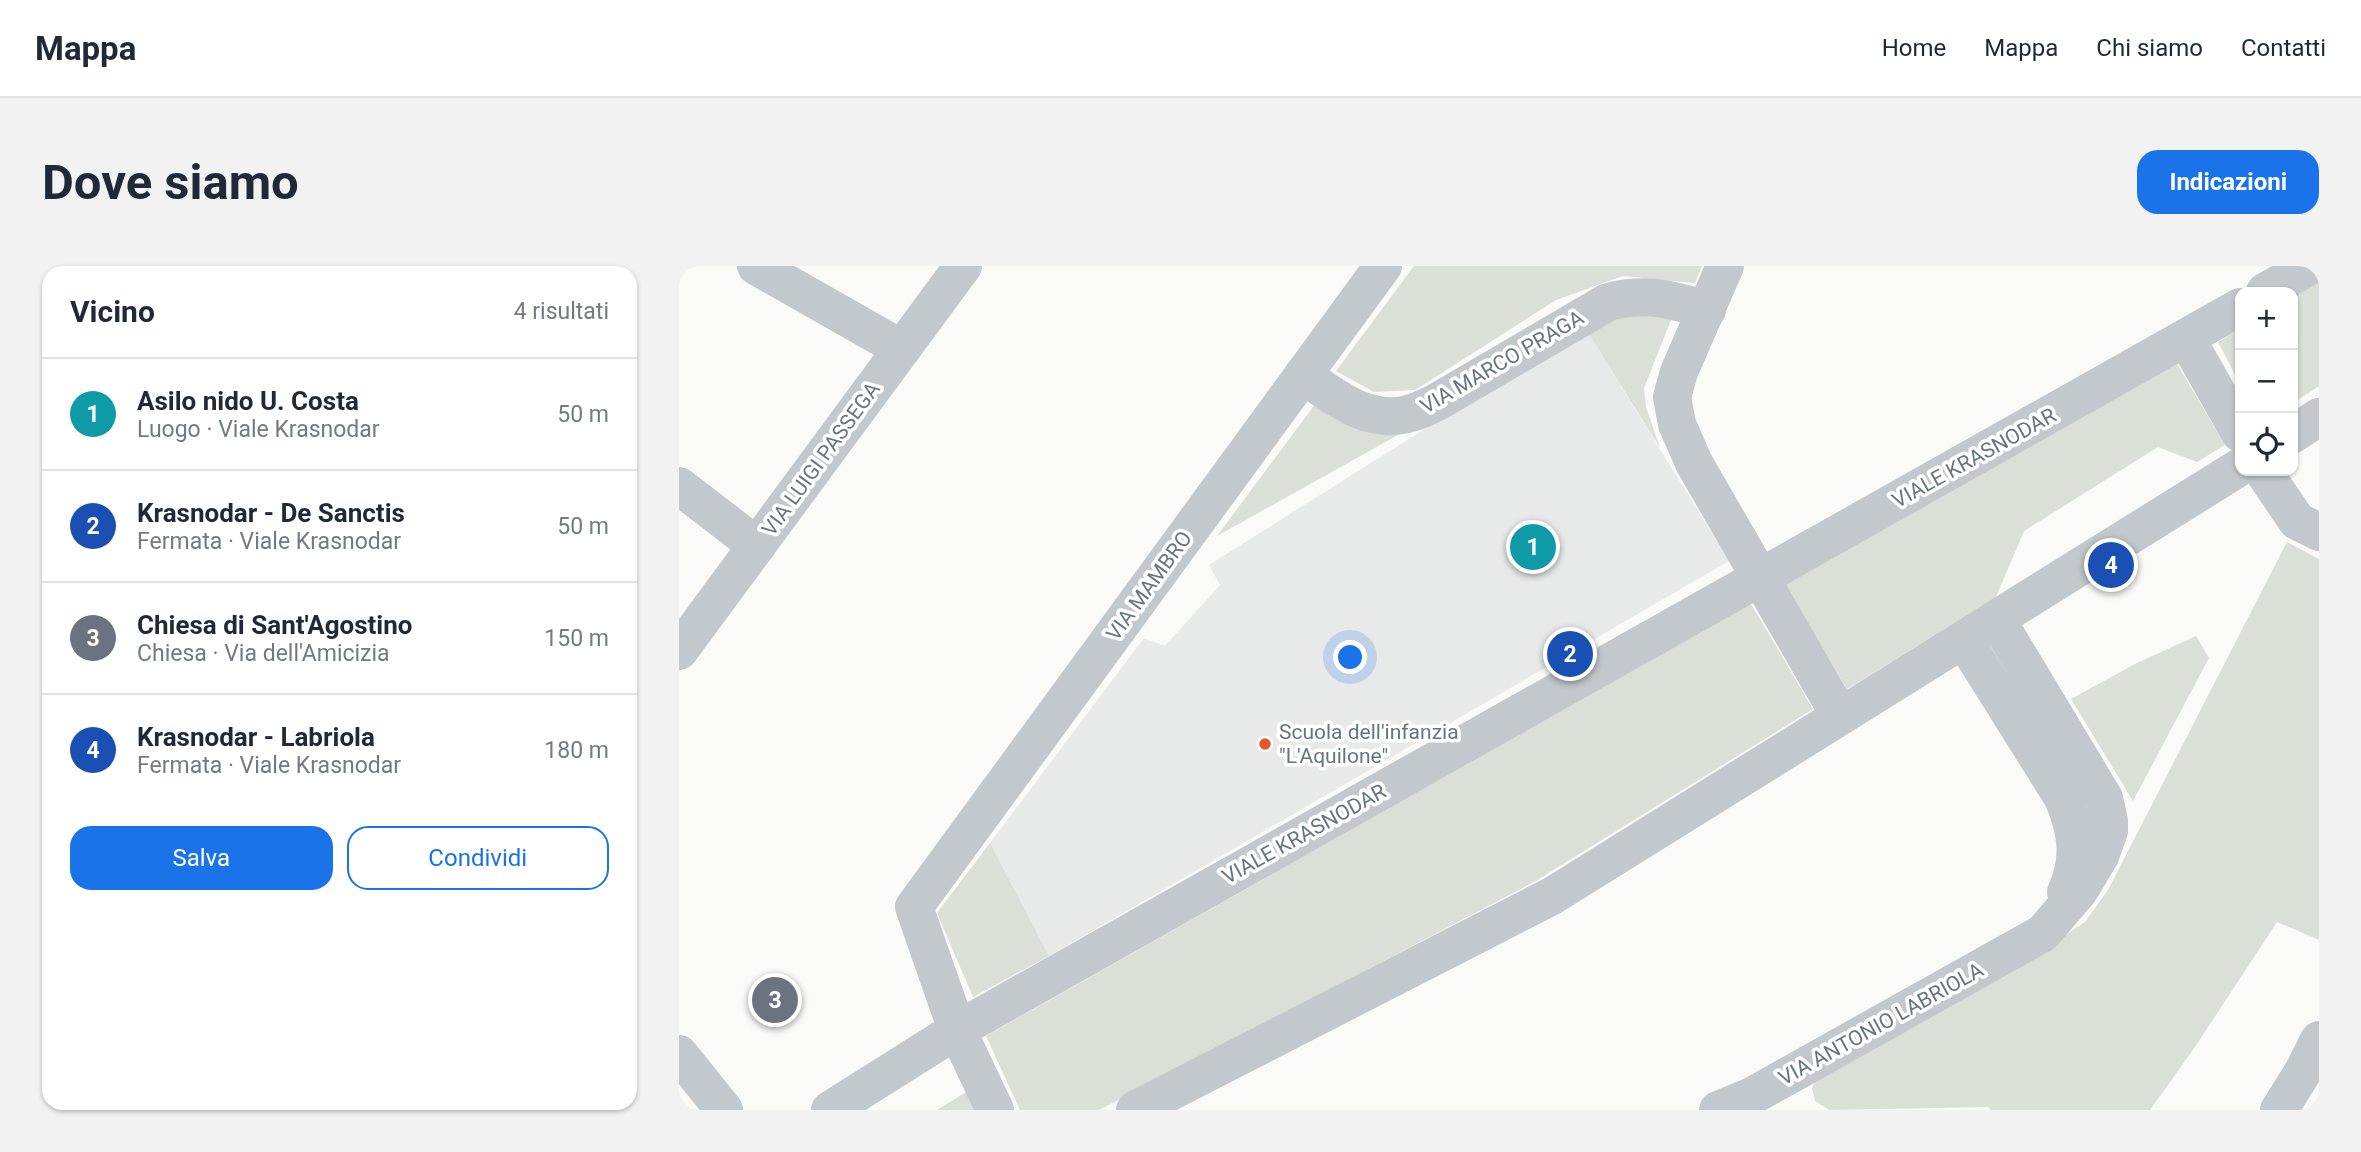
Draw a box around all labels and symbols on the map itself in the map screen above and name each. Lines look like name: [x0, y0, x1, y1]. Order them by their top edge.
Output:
street label: VIA MARCO PRAGA: [1416, 305, 1588, 419]
street label: VIA LUIGI PASSEGA: [757, 377, 885, 540]
street label: VIALE KRASNODAR: [1888, 403, 2060, 513]
pin: 1: [1510, 521, 1556, 573]
street label: VIA MAMBRO: [1101, 527, 1197, 645]
pin: 4: [2088, 539, 2134, 591]
pin: 2: [1547, 628, 1593, 680]
your location: [1333, 640, 1367, 674]
place label: Scuola dell'infanzia "L'Aquilone": [1279, 720, 1459, 768]
marker: Scuola dell'infanzia "L'Aquilone": [1257, 736, 1273, 752]
street label: VIALE KRASNODAR: [1218, 779, 1390, 889]
street label: VIA ANTONIO LABRIOLA: [1775, 958, 1988, 1090]
pin: 3: [752, 974, 798, 1026]

